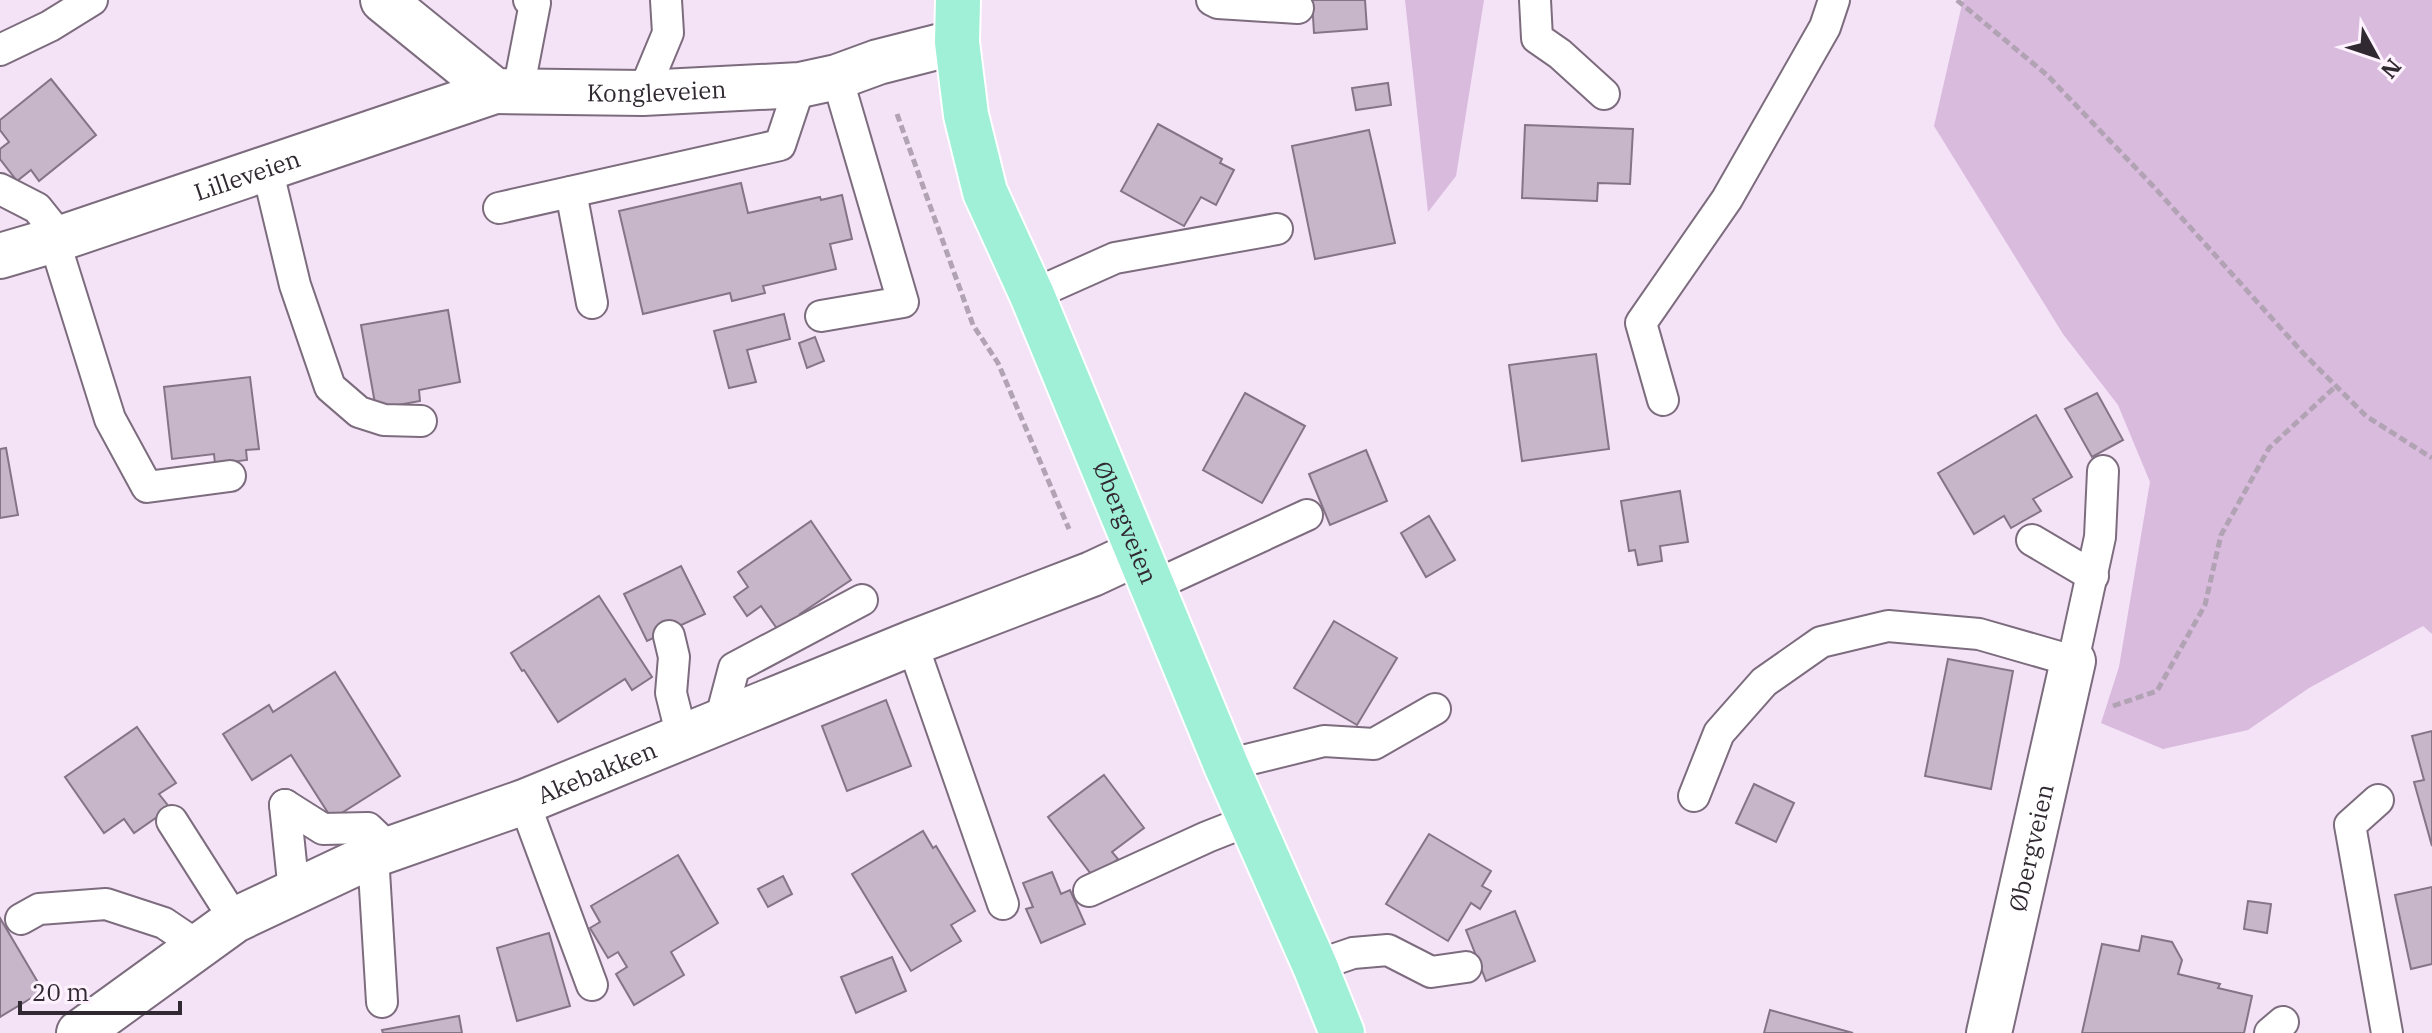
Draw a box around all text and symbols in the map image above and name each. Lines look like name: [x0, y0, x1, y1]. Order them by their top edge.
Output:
north arrow: [2336, 16, 2416, 96]
text: N: [2375, 53, 2408, 85]
street label: Kongleveien: [587, 73, 727, 109]
street label: Lilleveien: [190, 142, 304, 208]
street label: Øbergveien: [1086, 456, 1165, 588]
street label: Akebakken: [532, 733, 661, 811]
street label: Øbergveien: [2001, 781, 2061, 915]
scale bar: [20, 965, 180, 1015]
text: 20 m: [32, 976, 89, 1008]

